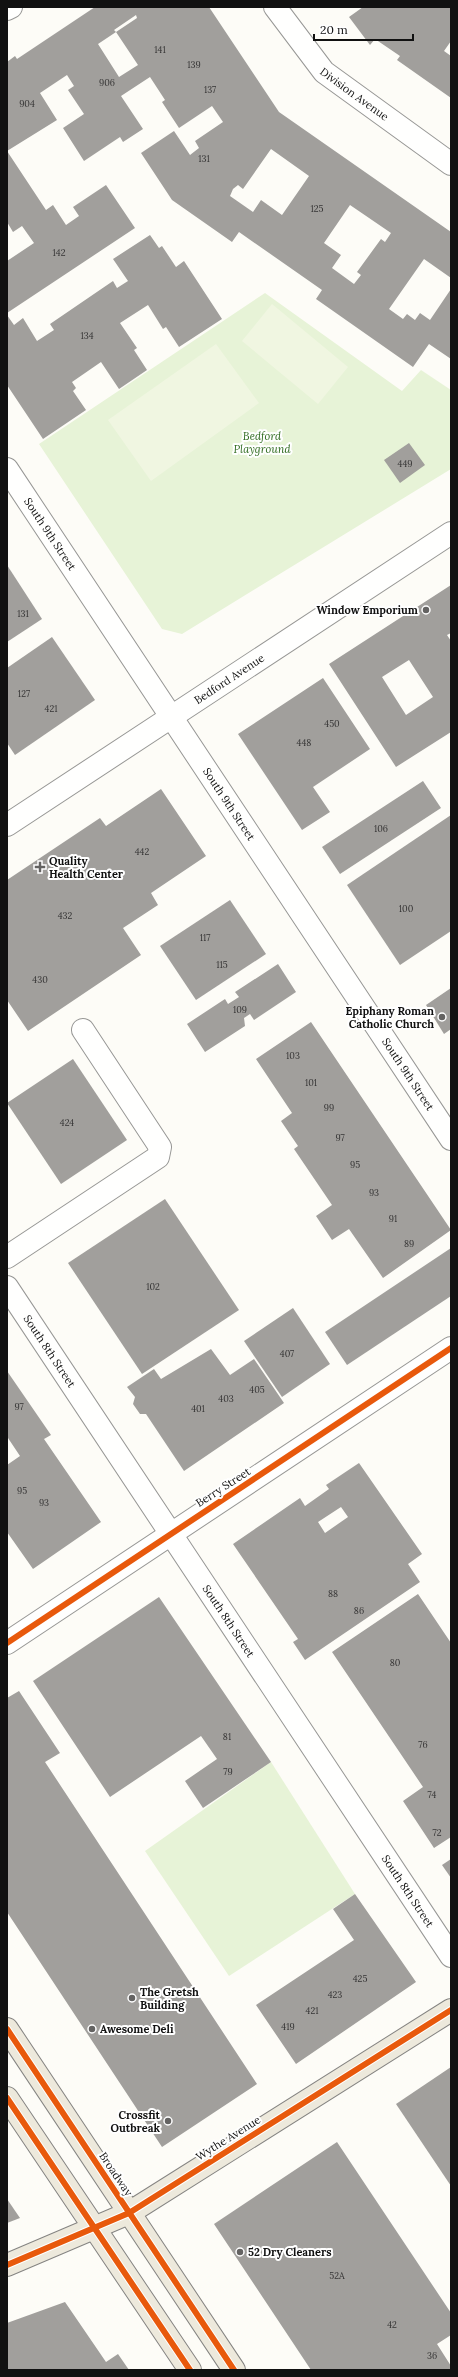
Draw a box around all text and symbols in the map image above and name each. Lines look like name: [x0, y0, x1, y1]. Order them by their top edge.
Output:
scale bar: [314, 16, 413, 42]
text: 20 m: [320, 22, 348, 37]
house number: 141: [154, 44, 166, 55]
house number: 139: [187, 59, 201, 70]
street label: Division Avenue: [317, 64, 392, 124]
house number: 906: [99, 77, 115, 88]
house number: 137: [204, 84, 216, 95]
house number: 904: [19, 98, 35, 109]
house number: 131: [198, 153, 210, 164]
house number: 125: [310, 203, 324, 214]
house number: 142: [53, 247, 66, 258]
house number: 134: [80, 330, 94, 341]
park label: Bedford Playground: [233, 429, 291, 456]
house number: 449: [398, 458, 412, 469]
street label: South 9th Street: [21, 495, 80, 574]
place label: Window Emporium: [316, 603, 418, 617]
marker: Window Emporium: [421, 605, 431, 615]
house number: 131: [17, 608, 29, 619]
street label: Bedford Avenue: [192, 651, 267, 707]
house number: 127: [18, 688, 30, 699]
house number: 421: [45, 703, 58, 714]
house number: 450: [324, 718, 340, 729]
house number: 448: [297, 737, 311, 748]
street label: South 9th Street: [200, 765, 259, 844]
house number: 106: [374, 823, 388, 834]
house number: 442: [135, 846, 149, 857]
place label: Quality Health Center: [49, 854, 124, 881]
marker: Quality Health Center: [34, 861, 46, 873]
house number: 100: [399, 903, 414, 914]
house number: 432: [58, 910, 73, 921]
house number: 117: [200, 932, 210, 943]
house number: 115: [216, 959, 228, 970]
house number: 430: [32, 974, 48, 985]
house number: 109: [233, 1004, 247, 1015]
place label: Epiphany Roman Catholic Church: [346, 1004, 434, 1031]
marker: Epiphany Roman Catholic Church: [437, 1012, 447, 1022]
street label: South 9th Street: [379, 1035, 438, 1114]
house number: 103: [286, 1050, 300, 1061]
house number: 101: [305, 1077, 317, 1088]
house number: 99: [324, 1102, 334, 1113]
house number: 424: [60, 1117, 74, 1128]
house number: 97: [335, 1132, 345, 1143]
house number: 95: [350, 1159, 360, 1170]
house number: 93: [369, 1187, 379, 1198]
house number: 91: [389, 1213, 397, 1224]
house number: 89: [404, 1238, 414, 1249]
house number: 102: [146, 1281, 160, 1292]
street label: South 8th Street: [20, 1312, 79, 1391]
house number: 407: [280, 1348, 294, 1359]
house number: 405: [249, 1384, 265, 1395]
house number: 403: [218, 1393, 234, 1404]
house number: 97: [14, 1401, 24, 1412]
house number: 401: [191, 1403, 205, 1414]
street label: Berry Street: [193, 1464, 254, 1510]
house number: 95: [17, 1485, 27, 1496]
house number: 93: [39, 1497, 49, 1508]
street label: South 8th Street: [200, 1582, 258, 1661]
house number: 88: [328, 1588, 338, 1599]
house number: 86: [354, 1605, 364, 1616]
house number: 80: [390, 1657, 401, 1668]
house number: 81: [223, 1731, 231, 1742]
house number: 76: [418, 1739, 428, 1750]
house number: 79: [223, 1766, 233, 1777]
house number: 74: [428, 1789, 437, 1800]
house number: 72: [433, 1827, 442, 1838]
street label: South 8th Street: [379, 1852, 437, 1931]
house number: 425: [353, 1973, 367, 1984]
place label: The Gretsh Building: [140, 1985, 199, 2012]
house number: 423: [328, 1989, 342, 2000]
marker: The Gretsh Building: [127, 1993, 137, 2003]
house number: 421: [306, 2005, 319, 2016]
house number: 419: [281, 2021, 295, 2032]
place label: Awesome Deli: [100, 2022, 174, 2036]
marker: Awesome Deli: [87, 2024, 97, 2034]
place label: Crossfit Outbreak: [111, 2108, 160, 2135]
street label: Wythe Avenue: [193, 2113, 263, 2163]
marker: Crossfit Outbreak: [163, 2116, 173, 2126]
street label: Broadway: [96, 2149, 136, 2199]
place label: 52 Dry Cleaners: [248, 2245, 332, 2259]
marker: 52 Dry Cleaners: [235, 2247, 245, 2257]
house number: 52A: [329, 2270, 345, 2281]
house number: 42: [387, 2319, 397, 2330]
house number: 36: [427, 2350, 437, 2361]

